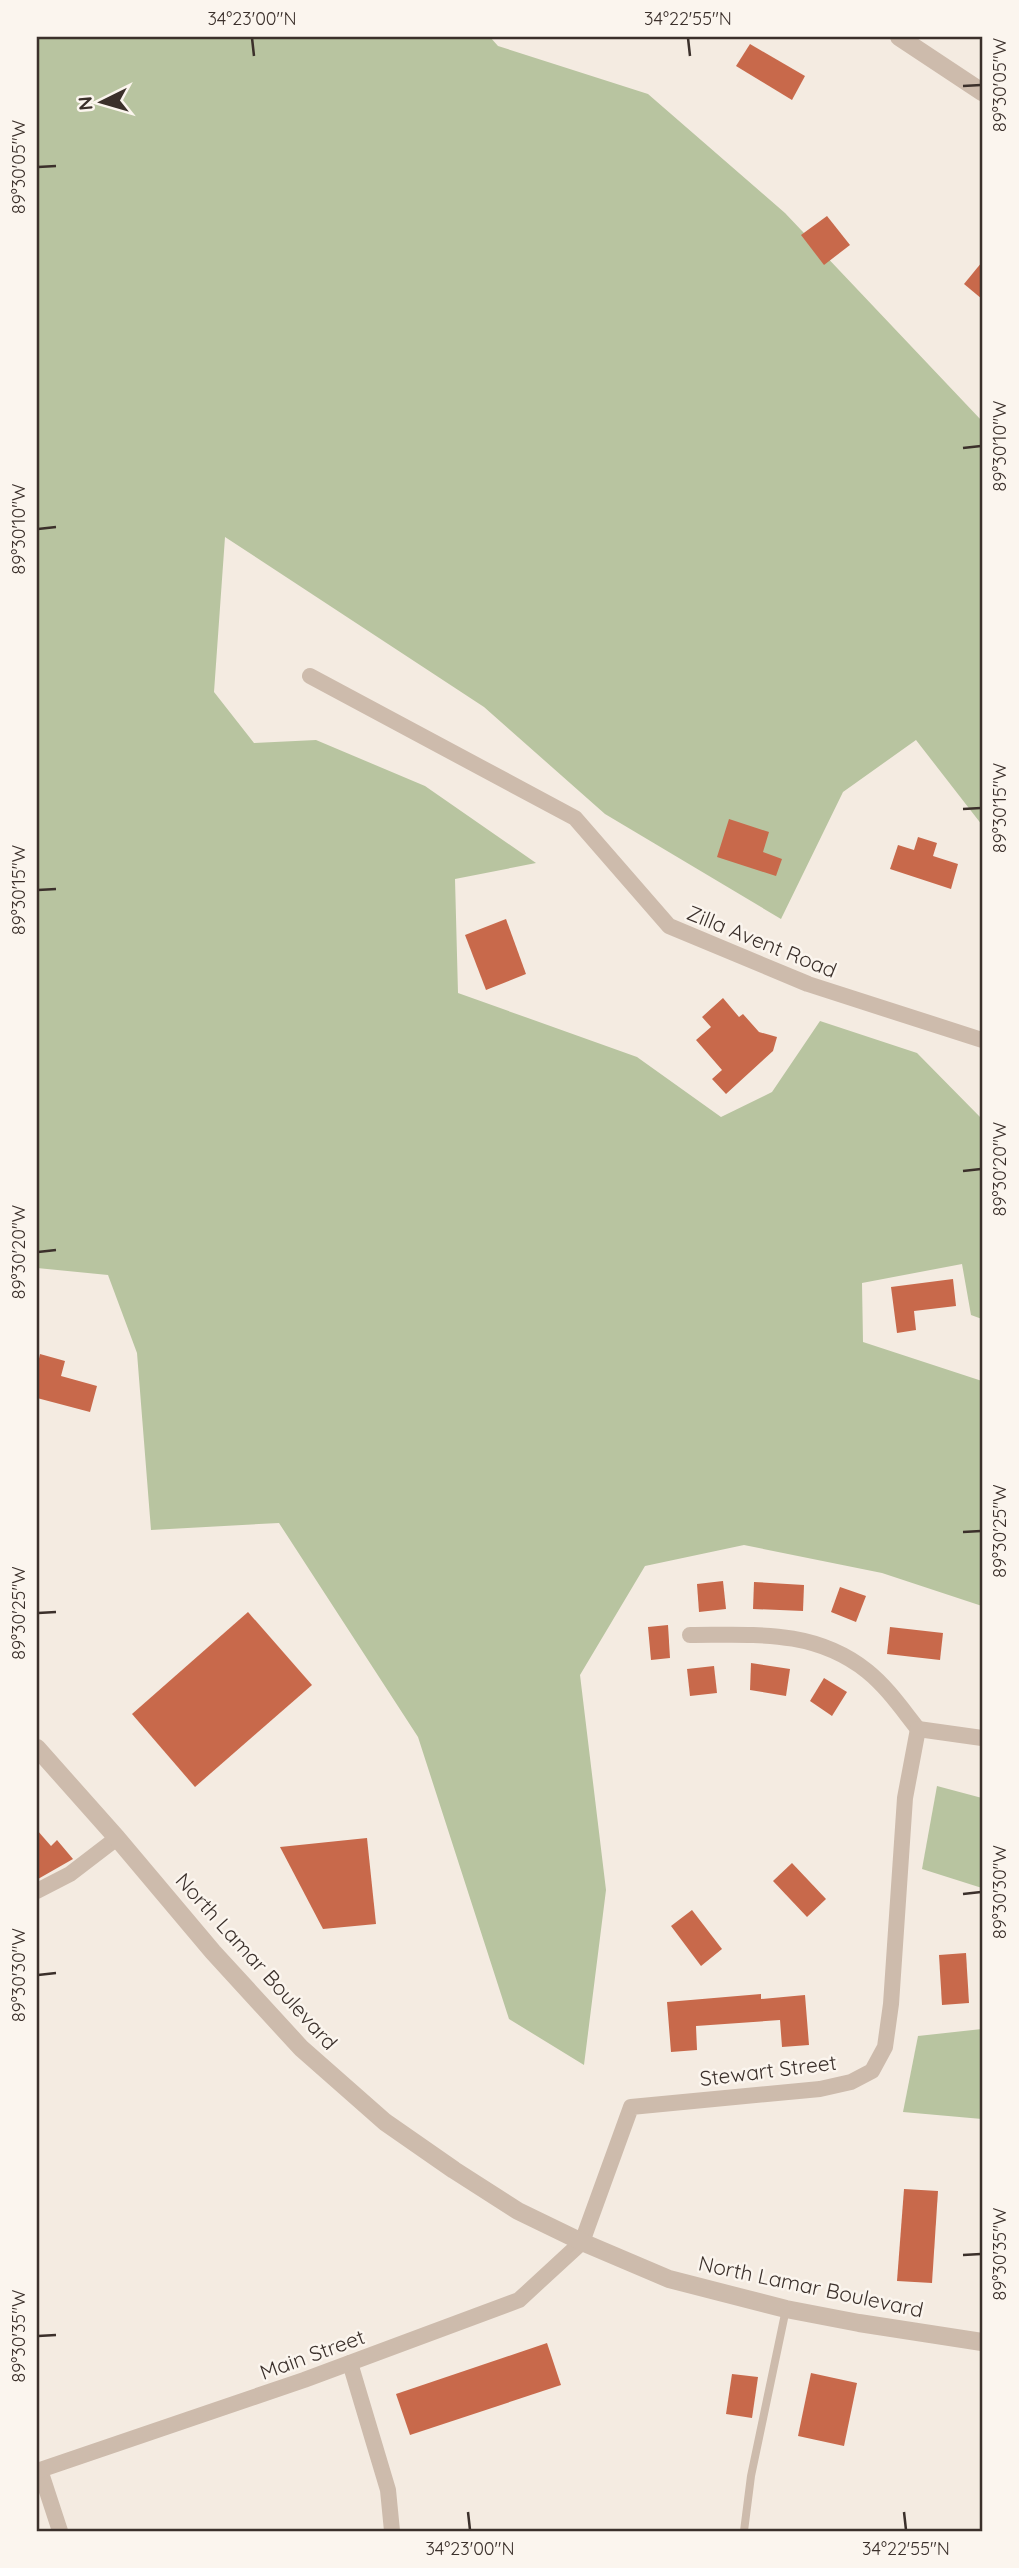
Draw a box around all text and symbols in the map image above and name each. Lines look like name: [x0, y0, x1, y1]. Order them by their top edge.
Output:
text: 34°23'00"N: [207, 7, 297, 30]
text: 34°22'55"N: [644, 7, 732, 30]
text: 89°30'05"W: [988, 38, 1011, 132]
north arrow: [66, 66, 136, 136]
text: N: [73, 95, 98, 111]
text: 89°30'05"W: [7, 120, 30, 214]
text: 89°30'10"W: [988, 400, 1011, 492]
text: 89°30'10"W: [7, 483, 30, 575]
text: 89°30'15"W: [988, 763, 1011, 853]
text: 89°30'15"W: [7, 845, 30, 935]
street label: Zilla Avent Road: [683, 899, 841, 983]
text: 89°30'20"W: [988, 1122, 1011, 1216]
text: 89°30'20"W: [7, 1205, 30, 1299]
text: 89°30'25"W: [988, 1484, 1011, 1578]
text: 89°30'25"W: [7, 1566, 30, 1660]
text: 89°30'30"W: [988, 1845, 1011, 1939]
street label: North Lamar Boulevard: [171, 1867, 343, 2055]
text: 89°30'30"W: [7, 1928, 30, 2022]
street label: Stewart Street: [698, 2049, 838, 2091]
text: 89°30'35"W: [988, 2208, 1011, 2300]
street label: North Lamar Boulevard: [696, 2249, 926, 2323]
text: 89°30'35"W: [7, 2290, 30, 2382]
street label: Main Street: [256, 2323, 368, 2385]
text: 34°23'00"N: [425, 2537, 515, 2560]
text: 34°22'55"N: [862, 2537, 950, 2560]

